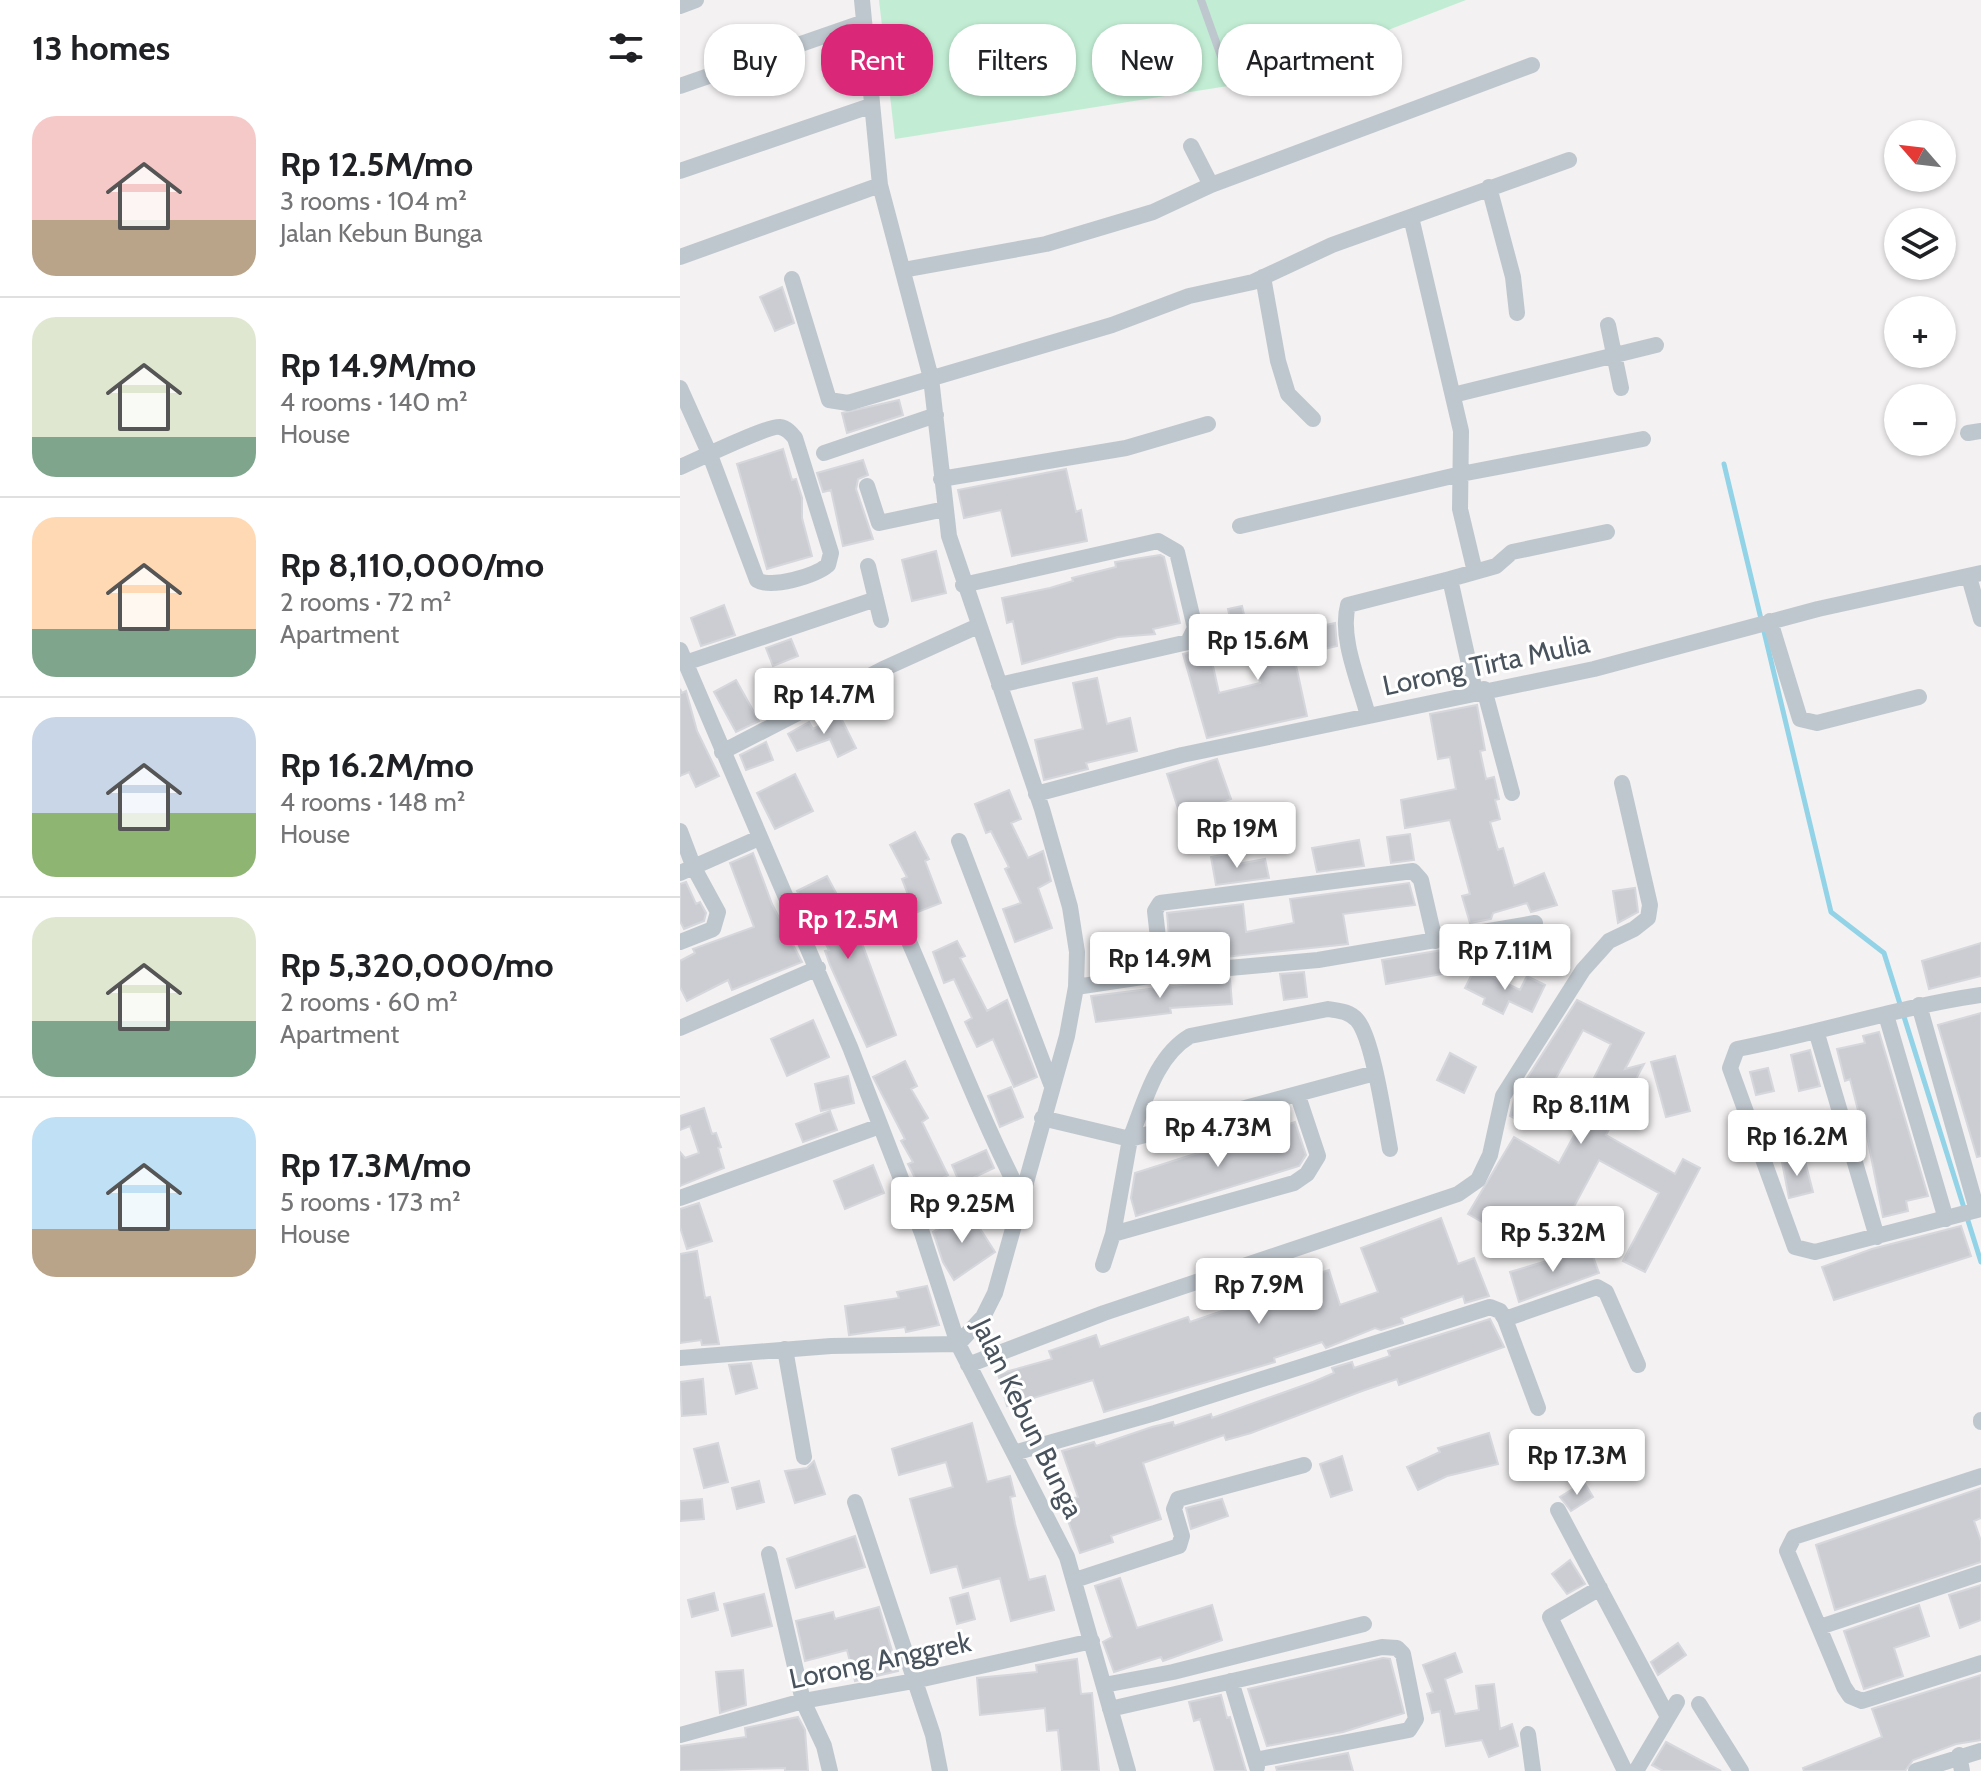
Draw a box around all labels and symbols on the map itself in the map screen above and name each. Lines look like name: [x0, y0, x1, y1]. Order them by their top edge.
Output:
north arrow: [1884, 120, 1956, 192]
pin: Rp 15.6M: [1175, 614, 1341, 682]
street label: Lorong Tirta Mulia: [1379, 625, 1593, 703]
pin: Rp 14.7M: [741, 668, 907, 736]
pin: Rp 19M: [1172, 802, 1302, 870]
pin: Rp 12.5M: [765, 893, 931, 961]
pin: Rp 7.11M: [1422, 924, 1588, 992]
pin: Rp 14.9M: [1077, 932, 1243, 1000]
pin: Rp 8.11M: [1498, 1078, 1664, 1146]
pin: Rp 4.73M: [1135, 1101, 1301, 1169]
pin: Rp 16.2M: [1714, 1110, 1880, 1178]
pin: Rp 9.25M: [879, 1177, 1045, 1245]
pin: Rp 5.32M: [1470, 1206, 1636, 1274]
pin: Rp 7.9M: [1185, 1258, 1333, 1326]
street label: Jalan Kebun Bunga: [965, 1312, 1091, 1524]
pin: Rp 17.3M: [1494, 1429, 1660, 1497]
street label: Lorong Anggrek: [786, 1624, 974, 1696]

